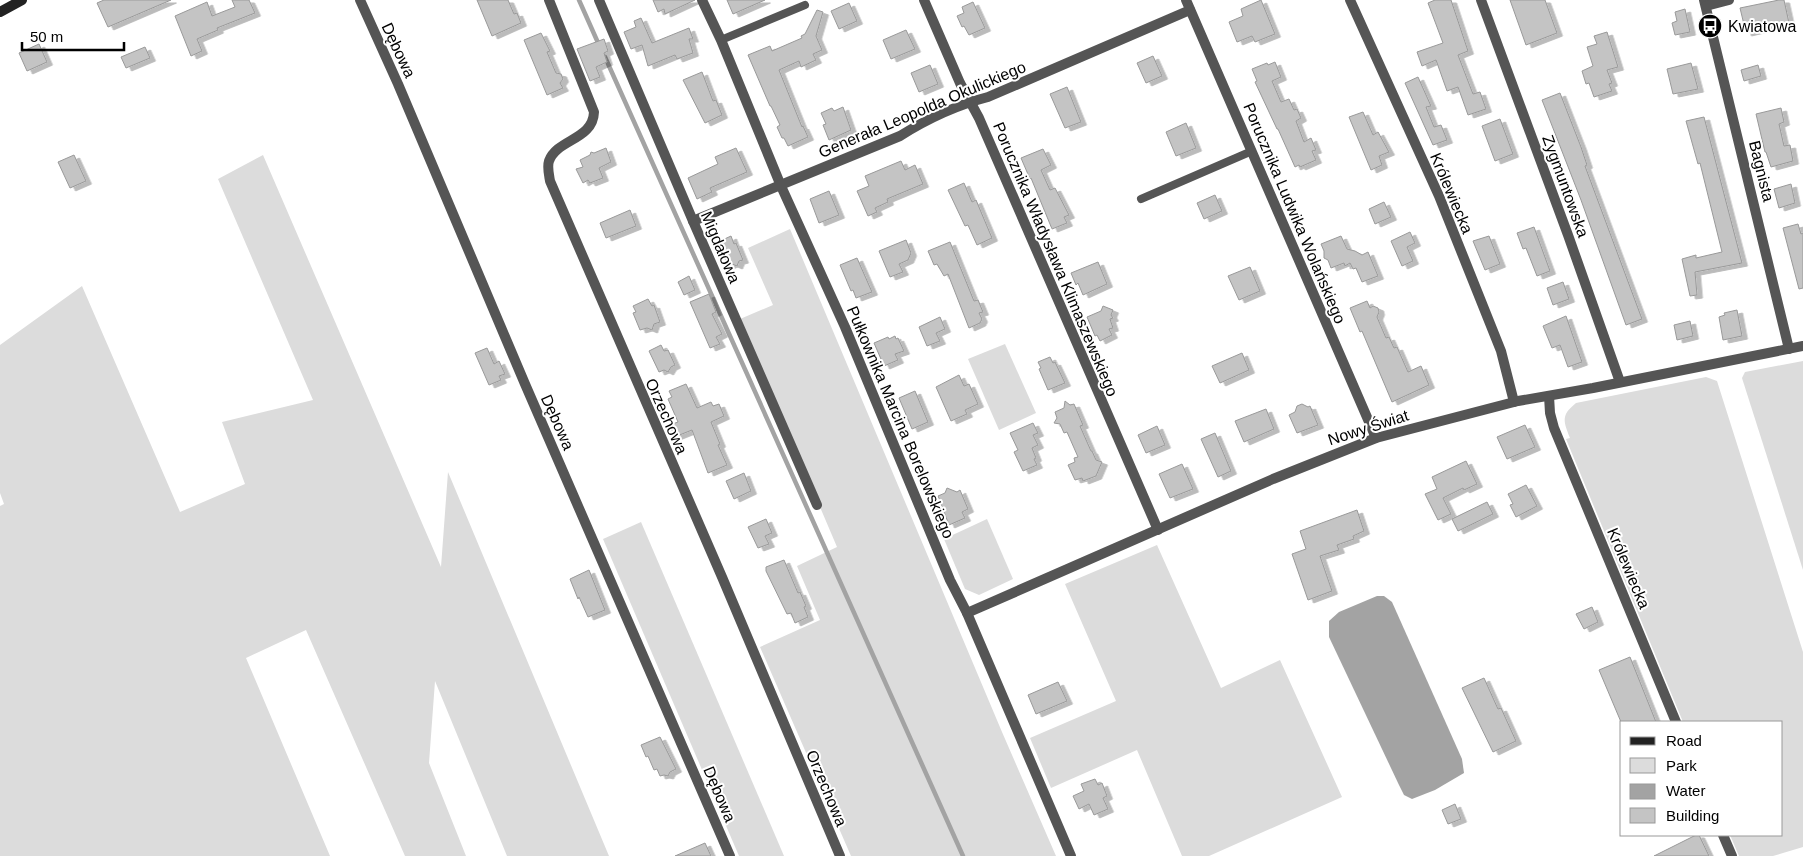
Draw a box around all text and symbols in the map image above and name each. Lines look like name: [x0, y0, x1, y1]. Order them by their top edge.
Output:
bus stop icon: Kwiatowa: [1697, 13, 1723, 39]
place label: Kwiatowa: [1728, 18, 1797, 35]
scale bar: [22, 20, 125, 52]
street label: Dębowa: [378, 20, 419, 80]
text: 50 m: [30, 28, 63, 45]
street label: Generała Leopolda Okulickiego: [816, 58, 1028, 161]
street label: Porucznika Ludwika Wolańskiego: [1240, 100, 1349, 326]
street label: Porucznika Władysława Klimaszewskiego: [990, 120, 1121, 399]
street label: Zygmuntowska: [1539, 133, 1592, 240]
street label: Bagnista: [1746, 139, 1777, 203]
street label: Królewiecka: [1427, 150, 1476, 236]
street label: Migdałowa: [698, 209, 743, 286]
street label: Pułkownika Marcina Borelowskiego: [844, 303, 957, 541]
street label: Orzechowa: [642, 376, 691, 457]
street label: Dębowa: [538, 392, 577, 453]
street label: Nowy Świat: [1325, 405, 1411, 448]
street label: Królewiecka: [1604, 525, 1653, 611]
legend: [1620, 721, 1783, 836]
text: Road: [1666, 732, 1702, 749]
street label: Orzechowa: [803, 748, 850, 829]
text: Park: [1666, 757, 1697, 774]
street label: Dębowa: [700, 764, 739, 825]
text: Water: [1666, 782, 1705, 799]
text: Building: [1666, 807, 1719, 824]

